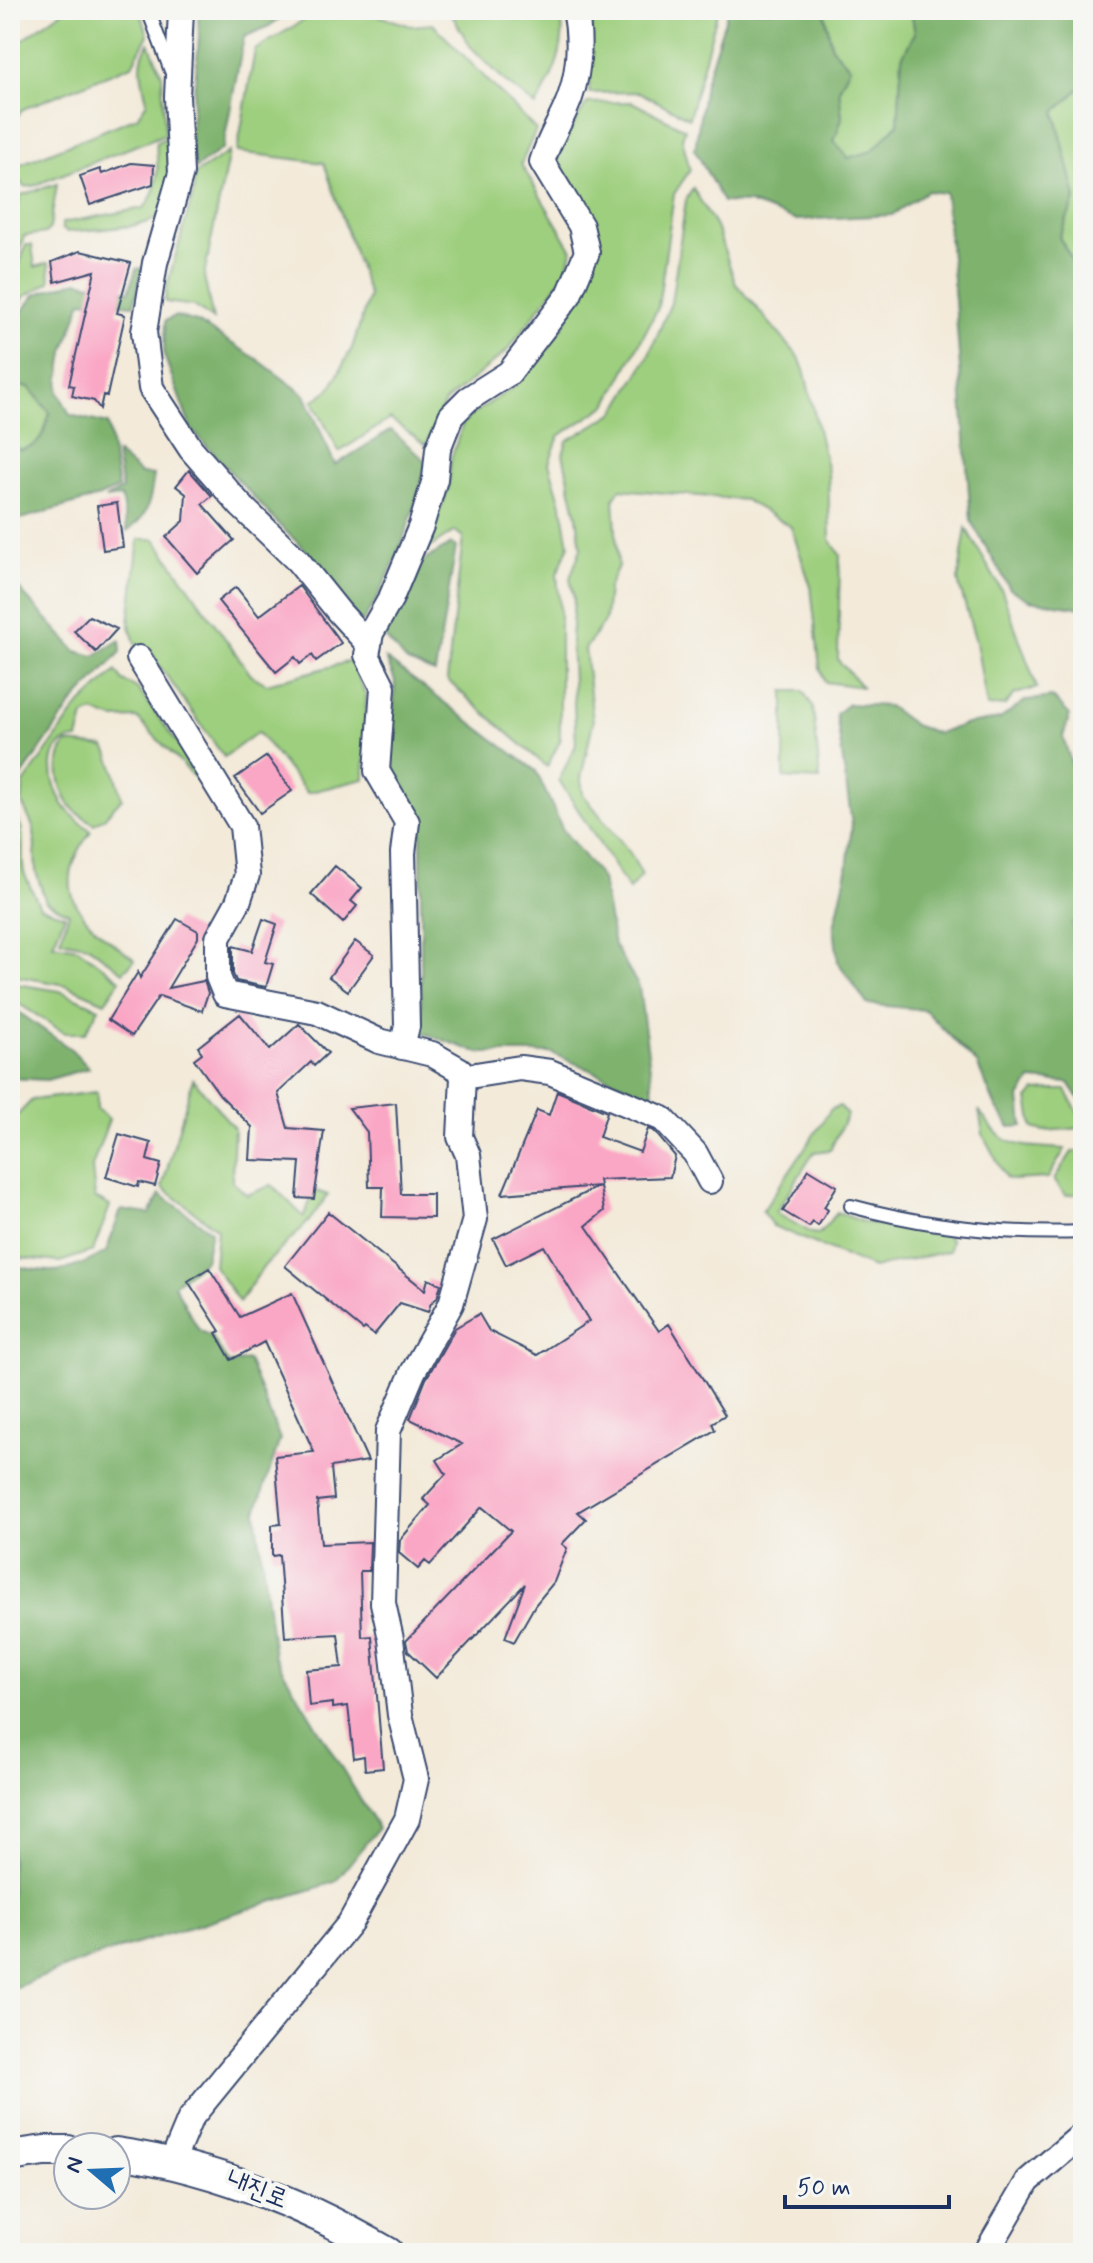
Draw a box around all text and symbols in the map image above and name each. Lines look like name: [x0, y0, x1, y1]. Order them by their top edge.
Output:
north arrow: [52, 2131, 132, 2211]
text: N: [59, 2154, 91, 2177]
scale bar: [785, 2159, 949, 2209]
street label: 내진로: [222, 2163, 292, 2217]
text: 50 m: [797, 2173, 851, 2204]

